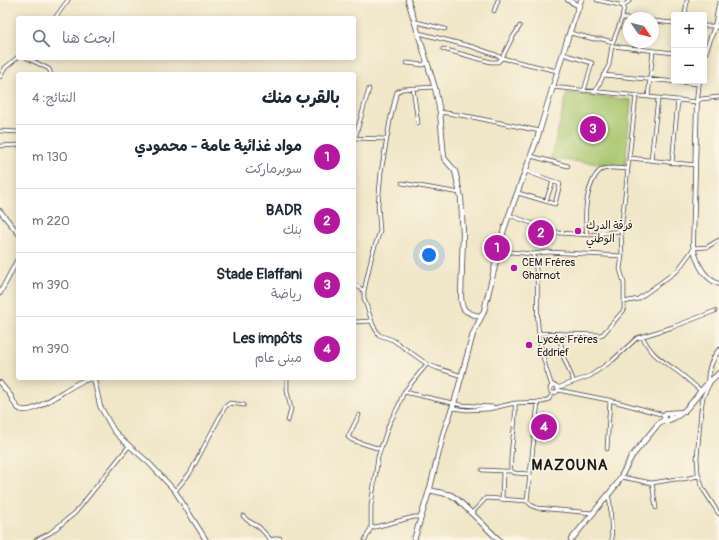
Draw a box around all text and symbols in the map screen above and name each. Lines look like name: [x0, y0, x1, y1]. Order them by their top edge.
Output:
north arrow: [623, 12, 659, 48]
map controls: [671, 12, 707, 84]
button: +: [671, 12, 707, 48]
search box: [16, 16, 356, 60]
icon: search: [30, 27, 52, 49]
text: ابحث هنا: [62, 29, 115, 48]
button: −: [671, 48, 707, 84]
text: بالقرب منك: [262, 87, 340, 108]
text: النتائج: 4: [32, 90, 76, 106]
pin: 3: [580, 114, 606, 144]
text: مواد غذائية عامة - محمودي: [135, 137, 302, 156]
text: 130 m: [32, 149, 68, 165]
text: 1: [324, 149, 330, 165]
text: سوبرماركت: [245, 161, 302, 177]
text: BADR: [266, 201, 302, 220]
text: 220 m: [32, 213, 70, 229]
text: 2: [323, 213, 331, 229]
pin: 2: [528, 218, 554, 248]
place label: فرقة الدرك الوطني: [586, 219, 633, 249]
text: بنك: [283, 222, 302, 238]
marker: فرقة الدرك الوطني: [573, 226, 583, 236]
pin: 1: [484, 233, 510, 263]
your location: [419, 245, 439, 265]
place label: CEM Fréres Gharnot: [522, 256, 575, 282]
marker: CEM Fréres Gharnot: [509, 263, 519, 273]
text: Stade Elaffani: [216, 265, 302, 284]
text: 390 m: [32, 277, 69, 293]
text: 3: [323, 277, 331, 293]
text: رياضة: [271, 286, 302, 302]
text: Les impôts: [233, 329, 302, 348]
place label: Lycée Fréres Eddrief: [537, 333, 598, 359]
marker: Lycée Fréres Eddrief: [524, 340, 534, 350]
text: 390 m: [32, 341, 69, 357]
text: 4: [323, 341, 331, 357]
text: مبنى عام: [255, 350, 302, 366]
pin: 4: [531, 412, 557, 442]
district label: MAZOUNA: [531, 456, 609, 475]

